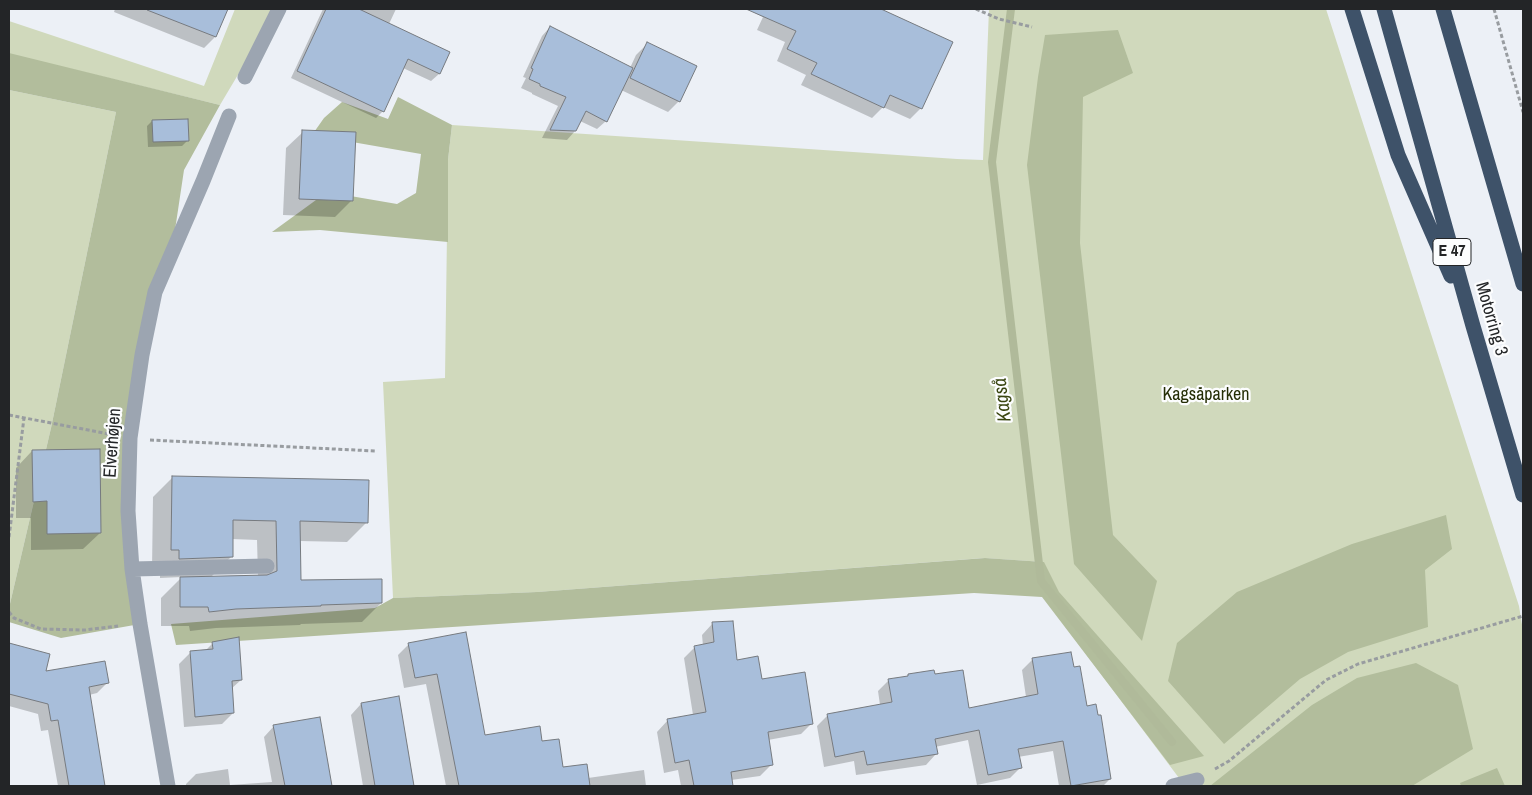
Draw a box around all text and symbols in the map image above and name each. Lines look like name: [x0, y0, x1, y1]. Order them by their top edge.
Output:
road number: E 47: [1433, 238, 1471, 266]
street label: Motorring 3: [1470, 280, 1512, 358]
water label: Kagså: [989, 377, 1017, 423]
park label: Kagsåparken: [1163, 384, 1249, 406]
street label: Elverhøjen: [100, 407, 126, 479]

